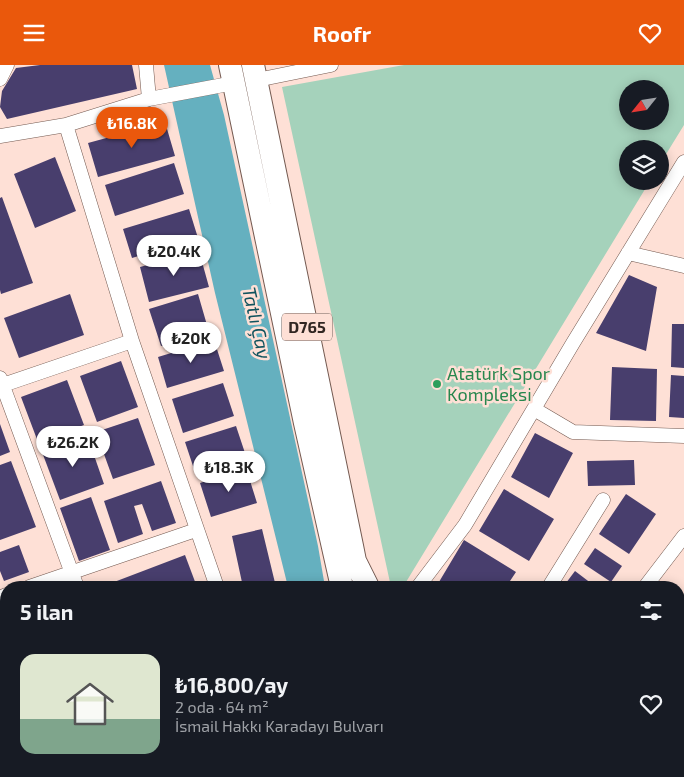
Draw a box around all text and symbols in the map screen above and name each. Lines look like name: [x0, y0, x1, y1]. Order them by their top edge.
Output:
icon: menu: [20, 19, 48, 47]
icon: heart: [636, 19, 664, 47]
text: Roofr: [313, 20, 371, 46]
north arrow: [619, 80, 669, 130]
map controls: [619, 80, 669, 190]
pin: ₺16.8K: [91, 107, 173, 149]
text: ₺16.8K: [107, 113, 157, 132]
button: layers: [619, 140, 669, 190]
pin: ₺20.4K: [133, 235, 215, 277]
text: ₺20.4K: [147, 241, 201, 260]
water label: Tatlı Çay: [237, 285, 277, 361]
road number: D765: [282, 313, 332, 341]
pin: ₺20K: [161, 321, 221, 364]
text: ₺20K: [171, 328, 211, 347]
place label: Atatürk Spor Kompleksi: [447, 362, 550, 405]
marker: Atatürk Spor Kompleksi: [431, 378, 443, 390]
pin: ₺26.2K: [32, 425, 114, 468]
text: ₺26.2K: [47, 432, 99, 451]
pin: ₺18.3K: [188, 451, 270, 493]
text: ₺18.3K: [204, 457, 254, 476]
icon: filters: [637, 597, 665, 625]
text: 5 ilan: [20, 599, 73, 624]
text: ₺16,800/ay: [175, 672, 288, 697]
icon: home: [60, 674, 120, 734]
icon: heart: [637, 690, 665, 718]
text: 2 oda · 64 m²: [175, 697, 269, 716]
text: İsmail Hakkı Karadayı Bulvarı: [175, 716, 384, 735]

